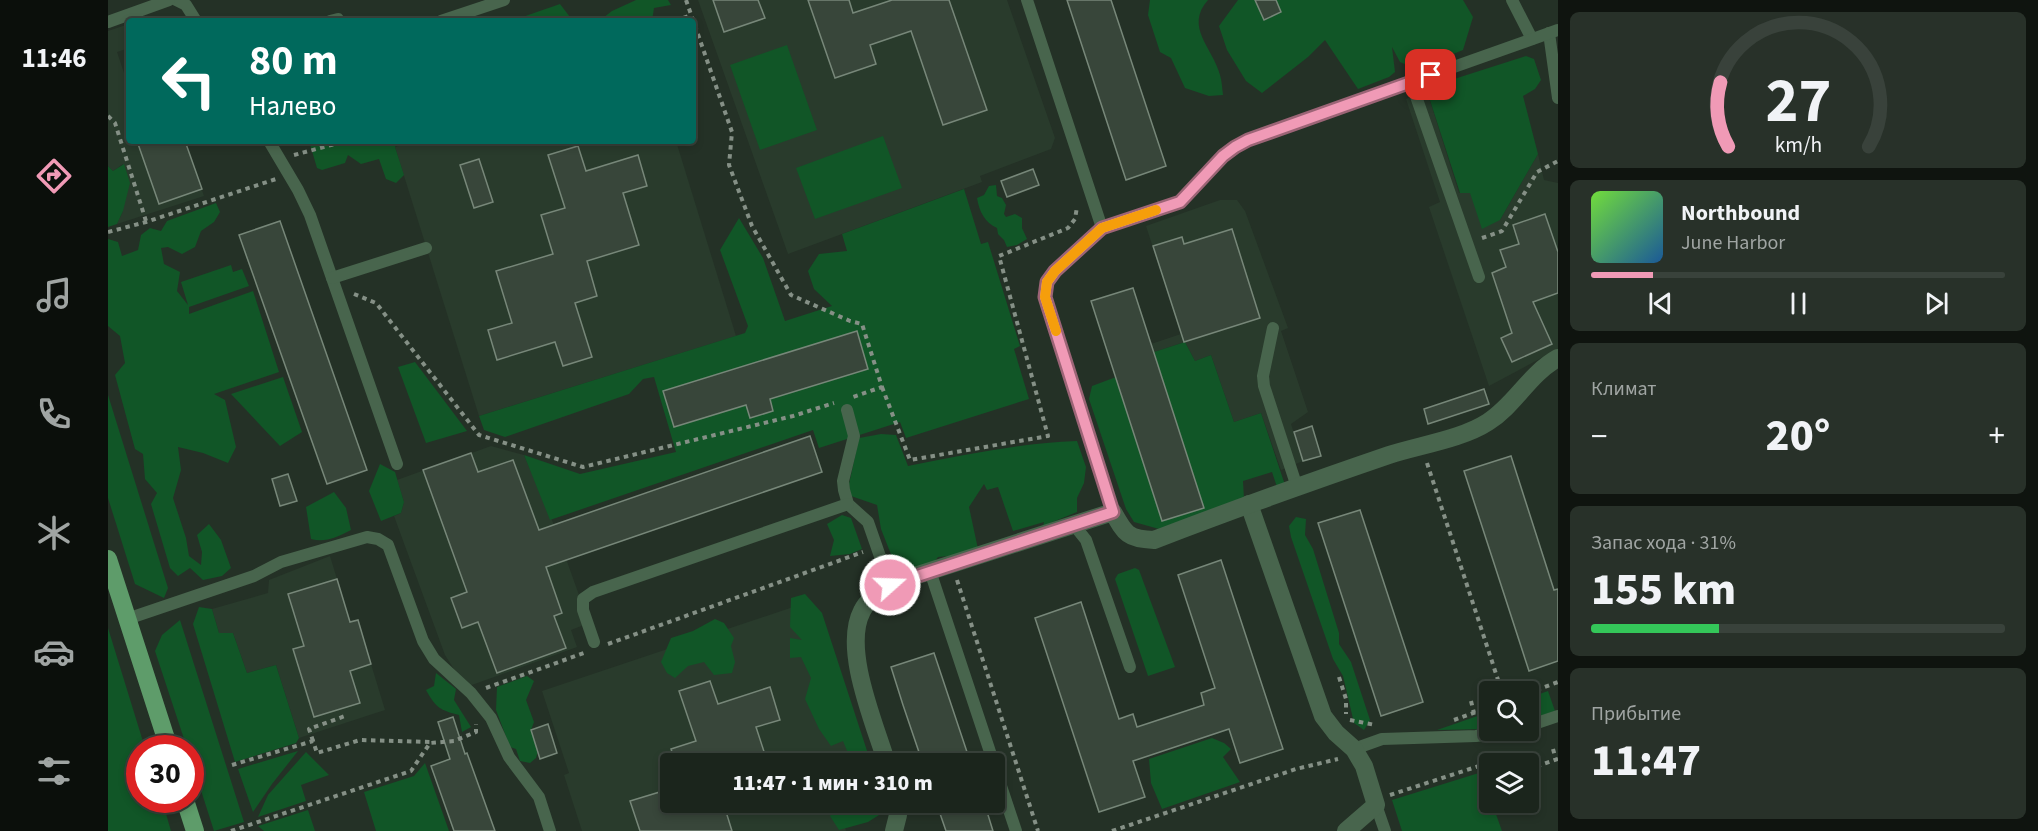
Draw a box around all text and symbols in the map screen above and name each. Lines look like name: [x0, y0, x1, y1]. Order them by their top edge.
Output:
text: 80 m: [249, 31, 338, 91]
text: 11:46: [21, 39, 87, 78]
icon: left: [150, 42, 228, 120]
pin: [1405, 49, 1456, 100]
text: 27: [1765, 57, 1831, 146]
icon: arrive: [1414, 58, 1447, 91]
text: Налево: [249, 87, 336, 126]
text: km/h: [1774, 130, 1822, 161]
icon: directions: [33, 155, 75, 197]
text: Northbound: [1681, 197, 1800, 229]
text: June Harbor: [1681, 229, 1785, 257]
icon: music: [33, 274, 75, 316]
icon: previous: [1644, 287, 1677, 320]
icon: pause: [1782, 287, 1815, 320]
icon: next: [1920, 287, 1953, 320]
text: Климат: [1591, 375, 1657, 403]
icon: phone: [33, 393, 75, 435]
text: 20°: [1766, 404, 1830, 468]
text: −: [1591, 413, 1607, 460]
text: +: [1989, 413, 2005, 460]
icon: climate: [33, 512, 75, 554]
text: Запас хода · 31%: [1591, 529, 1736, 557]
position arrow: [858, 553, 922, 617]
text: 155 km: [1591, 558, 1736, 622]
icon: car: [33, 631, 75, 673]
map controls: [1479, 681, 1539, 813]
button: search: [1479, 681, 1539, 741]
text: Прибытие: [1591, 700, 1681, 728]
text: 11:47: [1591, 729, 1701, 793]
speed limit sign: 30: [126, 735, 204, 813]
icon: filters: [33, 750, 75, 792]
button: layers: [1479, 753, 1539, 813]
text: 11:47 · 1 мин · 310 m: [732, 767, 933, 799]

